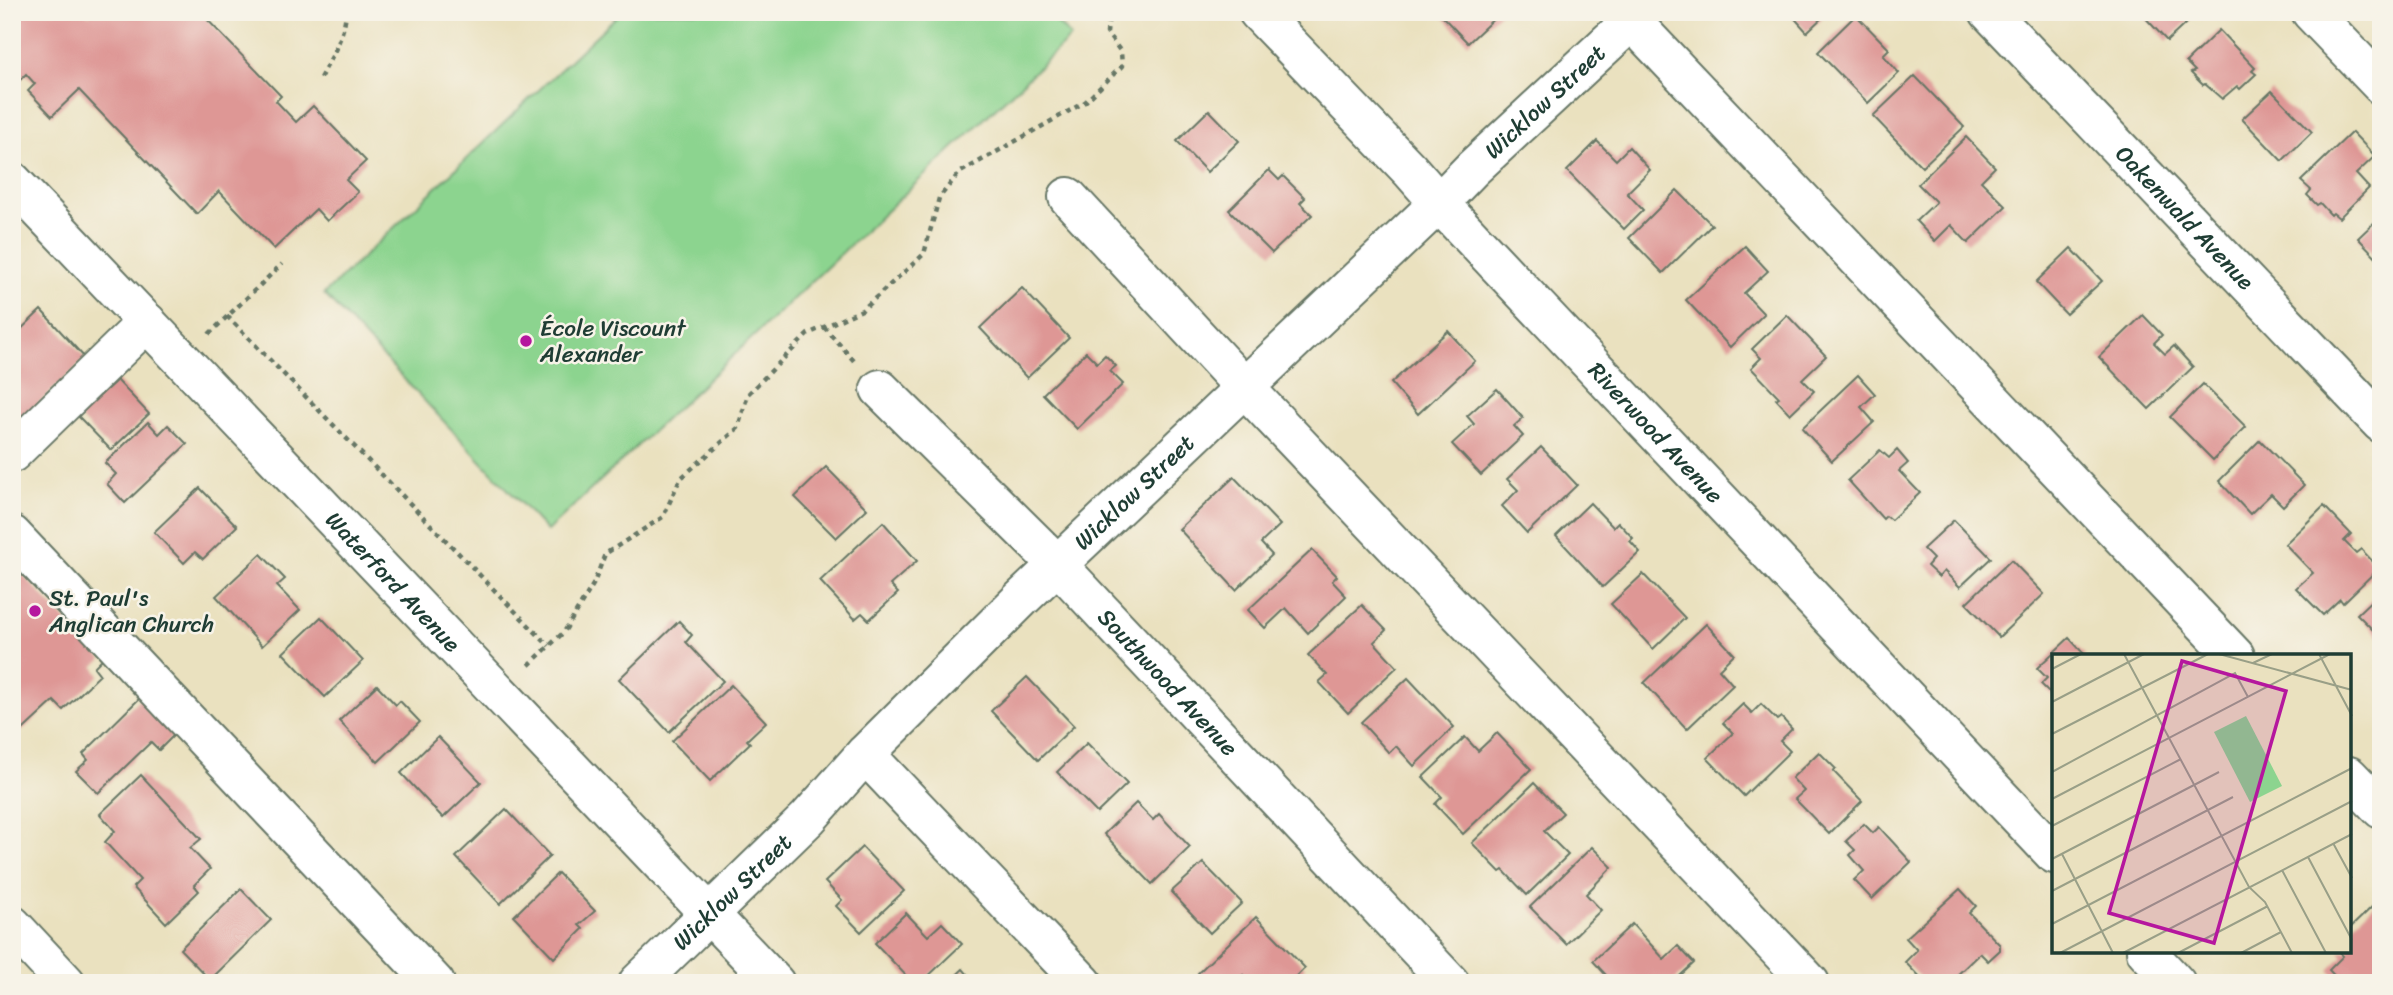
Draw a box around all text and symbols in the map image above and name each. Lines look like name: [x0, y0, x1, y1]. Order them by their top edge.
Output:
street label: Wicklow Street: [1474, 34, 1616, 169]
street label: Oakenwald Avenue: [2105, 136, 2265, 300]
place label: École Viscount Alexander: [539, 308, 687, 375]
marker: École Viscount Alexander: [518, 333, 534, 349]
street label: Riverwood Avenue: [1578, 352, 1734, 514]
street label: Wicklow Street: [1064, 424, 1205, 561]
street label: Waterford Avenue: [315, 502, 471, 662]
place label: St. Paul's Anglican Church: [48, 578, 214, 645]
street label: Southwood Avenue: [1087, 599, 1248, 767]
marker: St. Paul's Anglican Church: [27, 603, 43, 619]
inset map: [2052, 654, 2351, 953]
street label: Wicklow Street: [663, 823, 802, 961]

